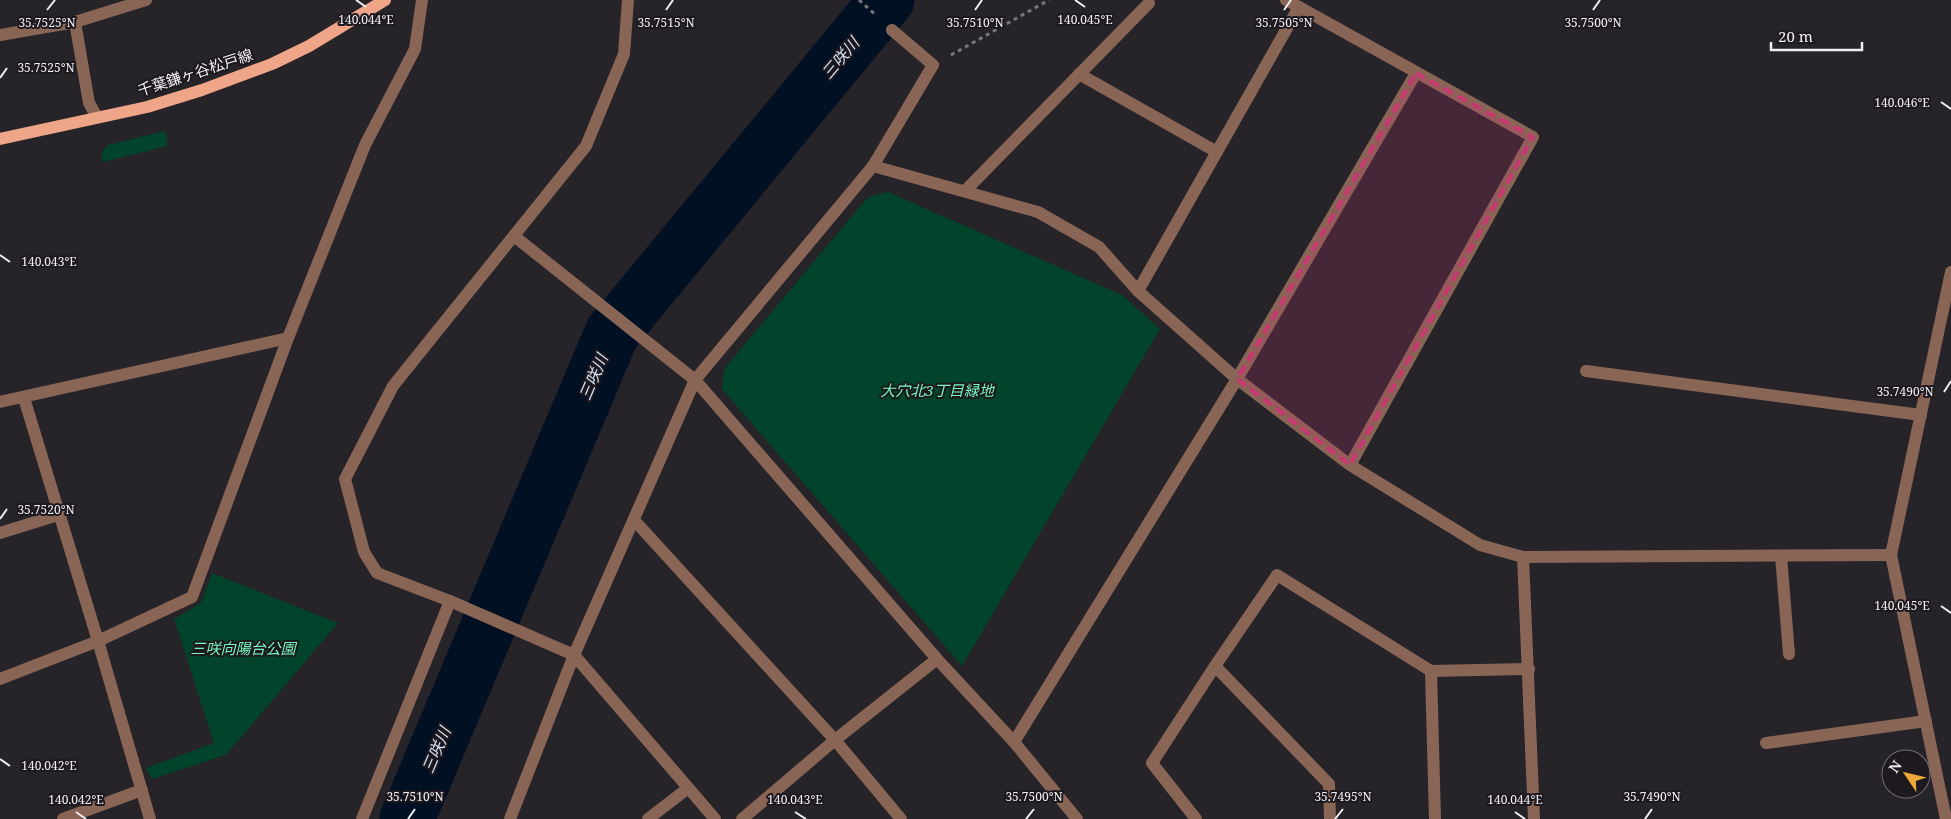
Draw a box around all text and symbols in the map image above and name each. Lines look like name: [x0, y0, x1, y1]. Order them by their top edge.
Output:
text: 140.044°E: [338, 11, 394, 28]
text: 140.045°E: [1057, 11, 1113, 28]
text: 35.7525°N: [18, 14, 76, 31]
text: 35.7515°N: [637, 14, 695, 31]
text: 35.7510°N: [946, 14, 1004, 31]
text: 35.7505°N: [1255, 14, 1313, 31]
text: 35.7500°N: [1564, 14, 1622, 31]
scale bar: [1771, 20, 1862, 52]
text: 20 m: [1778, 26, 1813, 46]
water label: 三咲川: [816, 31, 865, 83]
street label: 千葉鎌ヶ谷松戸線: [135, 44, 255, 100]
text: 35.7525°N: [17, 59, 75, 76]
text: 140.046°E: [1874, 94, 1930, 111]
text: 140.043°E: [21, 253, 77, 270]
water label: 三咲川: [573, 349, 613, 403]
park label: 大穴北3丁目緑地: [880, 380, 996, 400]
text: 35.7490°N: [1876, 383, 1934, 400]
text: 35.7520°N: [17, 501, 75, 518]
text: 140.045°E: [1874, 597, 1930, 614]
park label: 三咲向陽台公園: [190, 638, 297, 658]
water label: 三咲川: [416, 722, 456, 776]
north arrow: [1881, 749, 1931, 799]
text: N: [1884, 756, 1906, 776]
text: 140.042°E: [21, 757, 77, 774]
text: 35.7510°N: [386, 788, 444, 805]
text: 35.7500°N: [1005, 788, 1063, 805]
text: 35.7495°N: [1314, 788, 1372, 805]
text: 35.7490°N: [1623, 788, 1681, 805]
text: 140.042°E: [48, 791, 104, 808]
text: 140.043°E: [767, 791, 823, 808]
text: 140.044°E: [1487, 791, 1543, 808]

